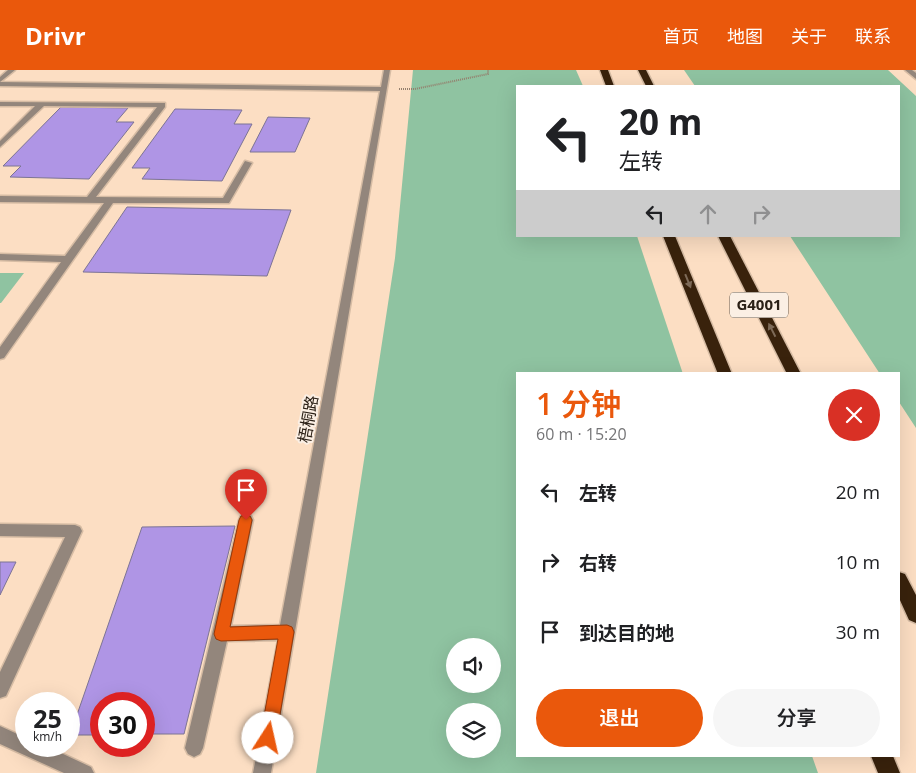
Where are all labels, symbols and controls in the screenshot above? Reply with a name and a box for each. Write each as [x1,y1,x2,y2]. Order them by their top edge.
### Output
text: Drivr [25,19,86,52]
text: 首页 [663,24,699,48]
text: 地图 [727,24,763,48]
text: 关于 [791,24,827,48]
text: 联系 [855,24,891,48]
text: 20 m [619,98,702,145]
icon: left [536,105,601,170]
text: 左转 [619,145,663,175]
icon: left [641,200,669,228]
icon: ahead [694,200,722,228]
icon: right [747,200,775,228]
one-way arrow [684,274,692,288]
road number: G4001 [730,292,788,318]
one-way arrow [768,323,776,337]
text: 1 分钟 [536,383,621,424]
button: close [828,389,880,441]
street label: 梧桐路 [293,393,323,445]
text: 60 m · 15:20 [536,423,627,445]
pin [225,469,267,520]
icon: arrive [232,476,260,504]
icon: left [536,478,564,506]
text: 20 m [836,479,880,505]
text: 左转 [579,480,617,506]
icon: right [536,548,564,576]
text: 10 m [836,549,880,575]
text: 右转 [579,550,617,576]
icon: arrive [536,618,564,646]
text: 30 m [836,619,880,645]
text: 到达目的地 [579,620,674,646]
map controls [446,638,501,758]
button: sound [446,638,501,693]
button: 退出 [536,689,703,747]
button: 分享 [713,689,880,747]
speed limit sign: 30 [90,692,155,757]
text: 25 [33,701,62,735]
button: layers [446,703,501,758]
position arrow [241,711,293,763]
text: km/h [33,728,62,745]

